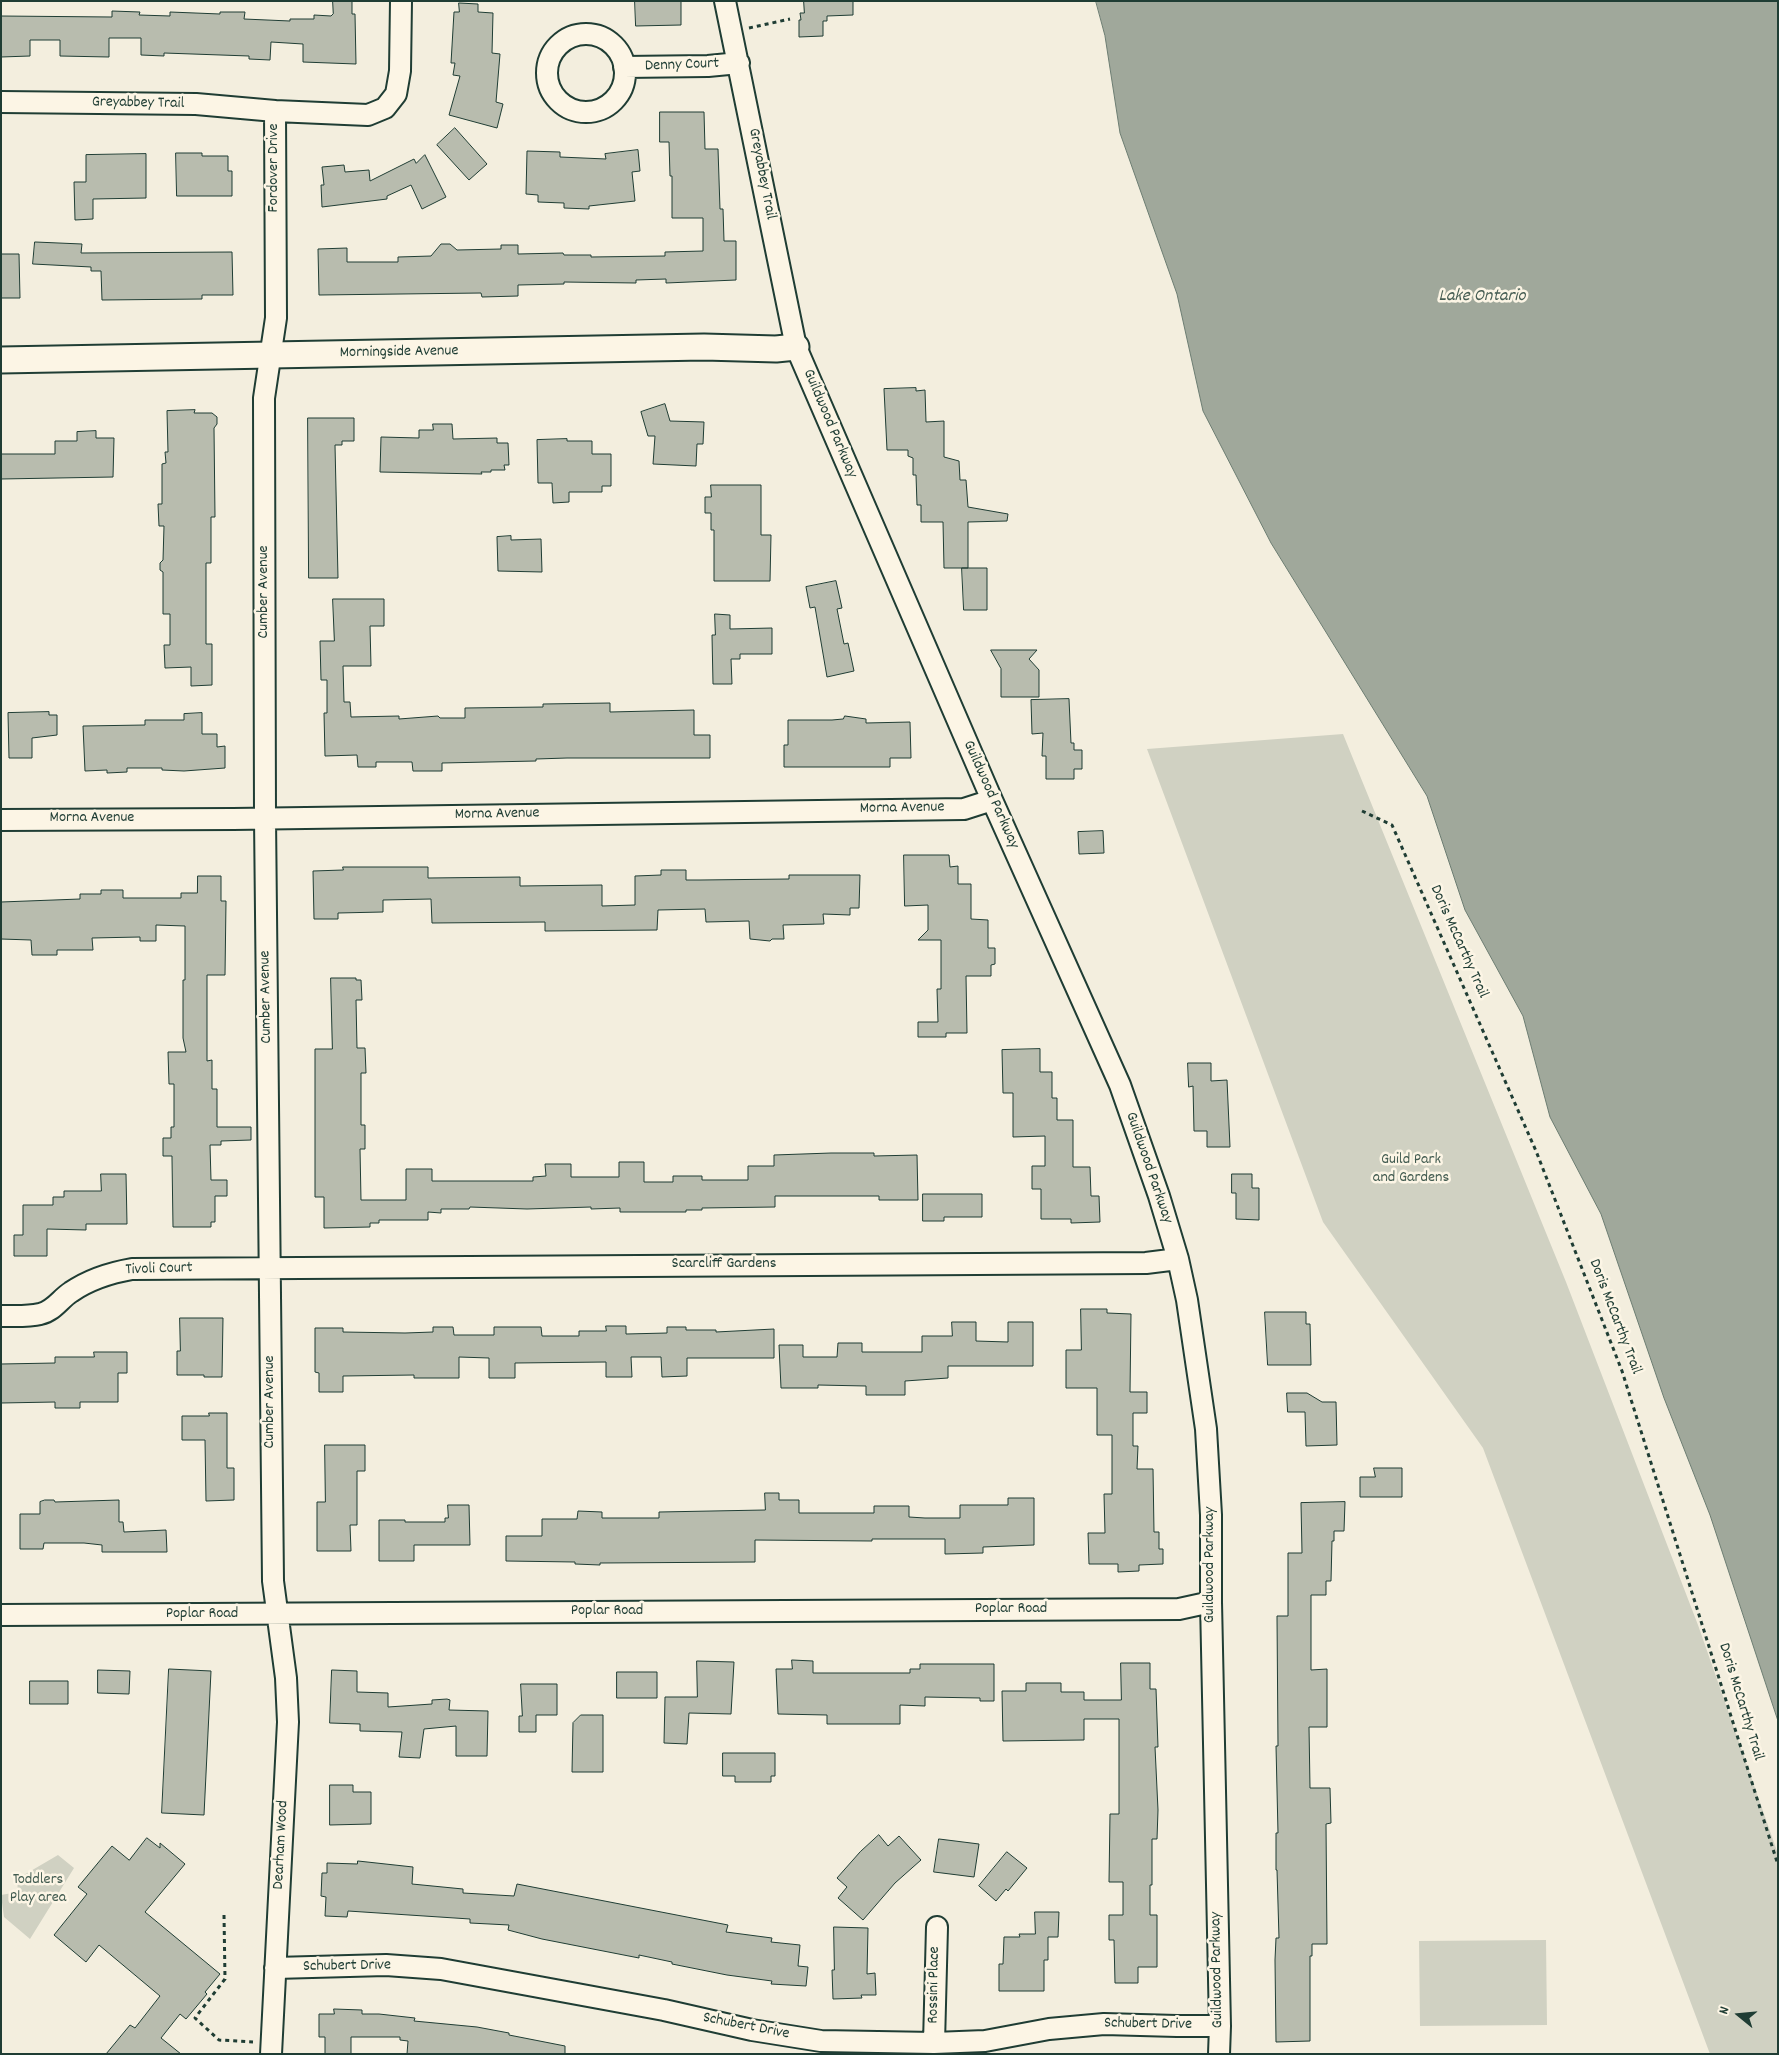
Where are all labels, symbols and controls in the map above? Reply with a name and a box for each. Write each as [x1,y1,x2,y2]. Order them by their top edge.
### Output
street label: Denny Court [645,55,719,77]
street label: Greyabbey Trail [92,94,184,114]
street label: Fordover Drive [265,124,285,212]
street label: Greyabbey Trail [743,127,779,221]
water label: Lake Ontario [1439,287,1525,309]
street label: Morningside Avenue [339,342,459,364]
street label: Guildwood Parkway [797,367,861,481]
street label: Cumber Avenue [255,545,275,639]
street label: Guildwood Parkway [958,738,1022,852]
street label: Morna Avenue [859,799,945,819]
street label: Morna Avenue [454,805,540,825]
street label: Morna Avenue [50,809,134,829]
street label: Doris McCarthy Trail [1424,882,1492,1002]
street label: Cumber Avenue [257,950,277,1044]
street label: Guildwood Parkway [1120,1110,1176,1226]
park label: Guild Park and Gardens [1373,1151,1449,1189]
street label: Scarcliff Gardens [672,1255,776,1275]
street label: Doris McCarthy Trail [1583,1257,1645,1377]
street label: Tivoli Court [125,1259,193,1281]
street label: Cumber Avenue [261,1355,281,1449]
street label: Guildwood Parkway [1201,1507,1221,1623]
street label: Poplar Road [975,1600,1047,1620]
street label: Poplar Road [571,1602,643,1622]
street label: Poplar Road [166,1605,238,1625]
street label: Doris McCarthy Trail [1713,1641,1767,1763]
street label: Dearham Wood [270,1800,294,1890]
park label: Toddlers Play area [10,1871,66,1909]
street label: Guildwood Parkway [1207,1912,1229,2028]
street label: Rossini Place [925,1946,945,2024]
street label: Schubert Drive [303,1957,391,1977]
north arrow [1714,1990,1764,2040]
text: N [1714,2004,1735,2017]
street label: Schubert Drive [701,2009,791,2045]
street label: Schubert Drive [1104,2015,1192,2035]

